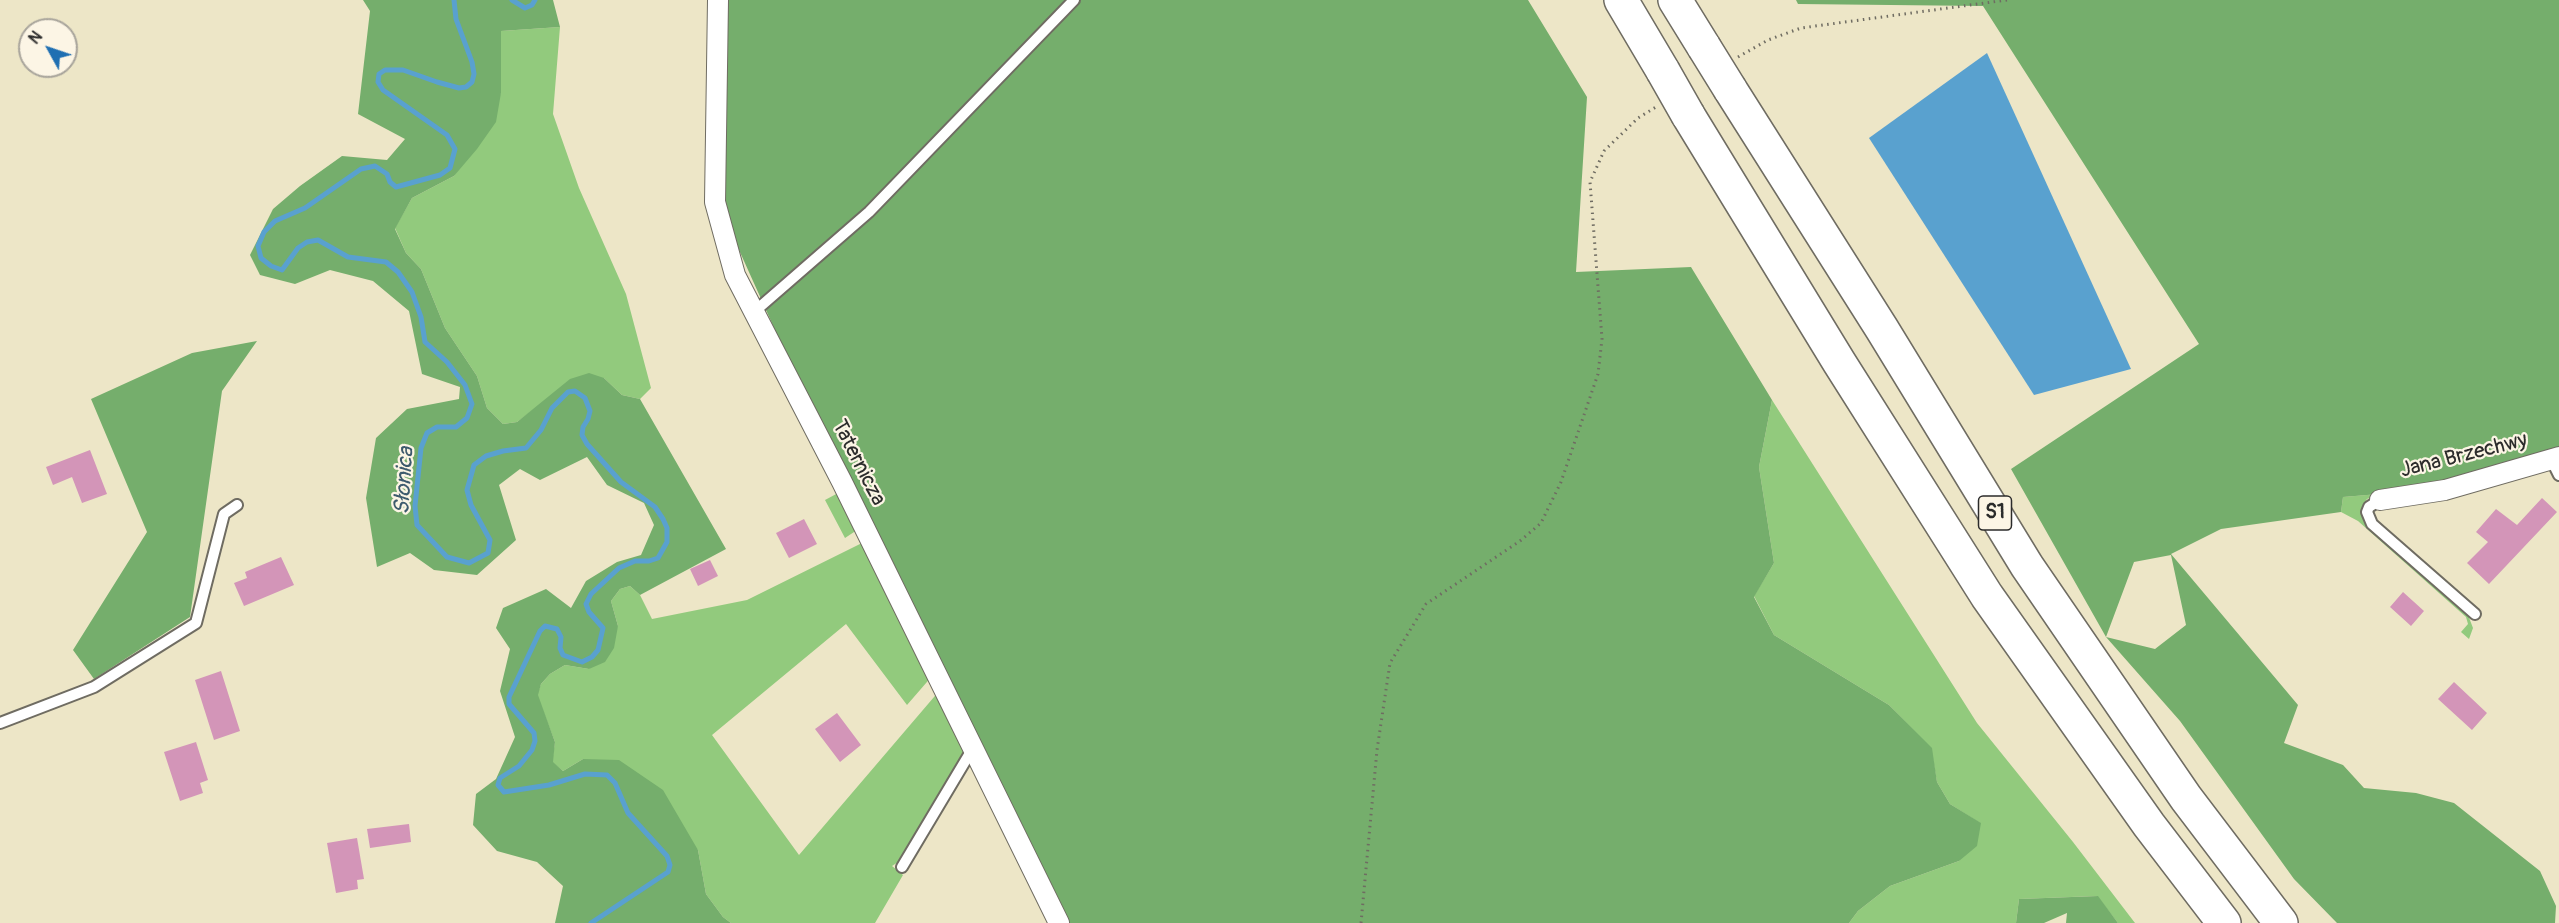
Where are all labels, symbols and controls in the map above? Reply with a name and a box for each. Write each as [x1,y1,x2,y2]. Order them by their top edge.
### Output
north arrow [18,18,78,78]
text: N [25,27,47,48]
street label: Taternicza [826,416,890,510]
street label: Jana Brzechwy [2398,428,2530,484]
water label: Słonica [389,446,421,516]
road number: S1 [1978,496,2012,530]

